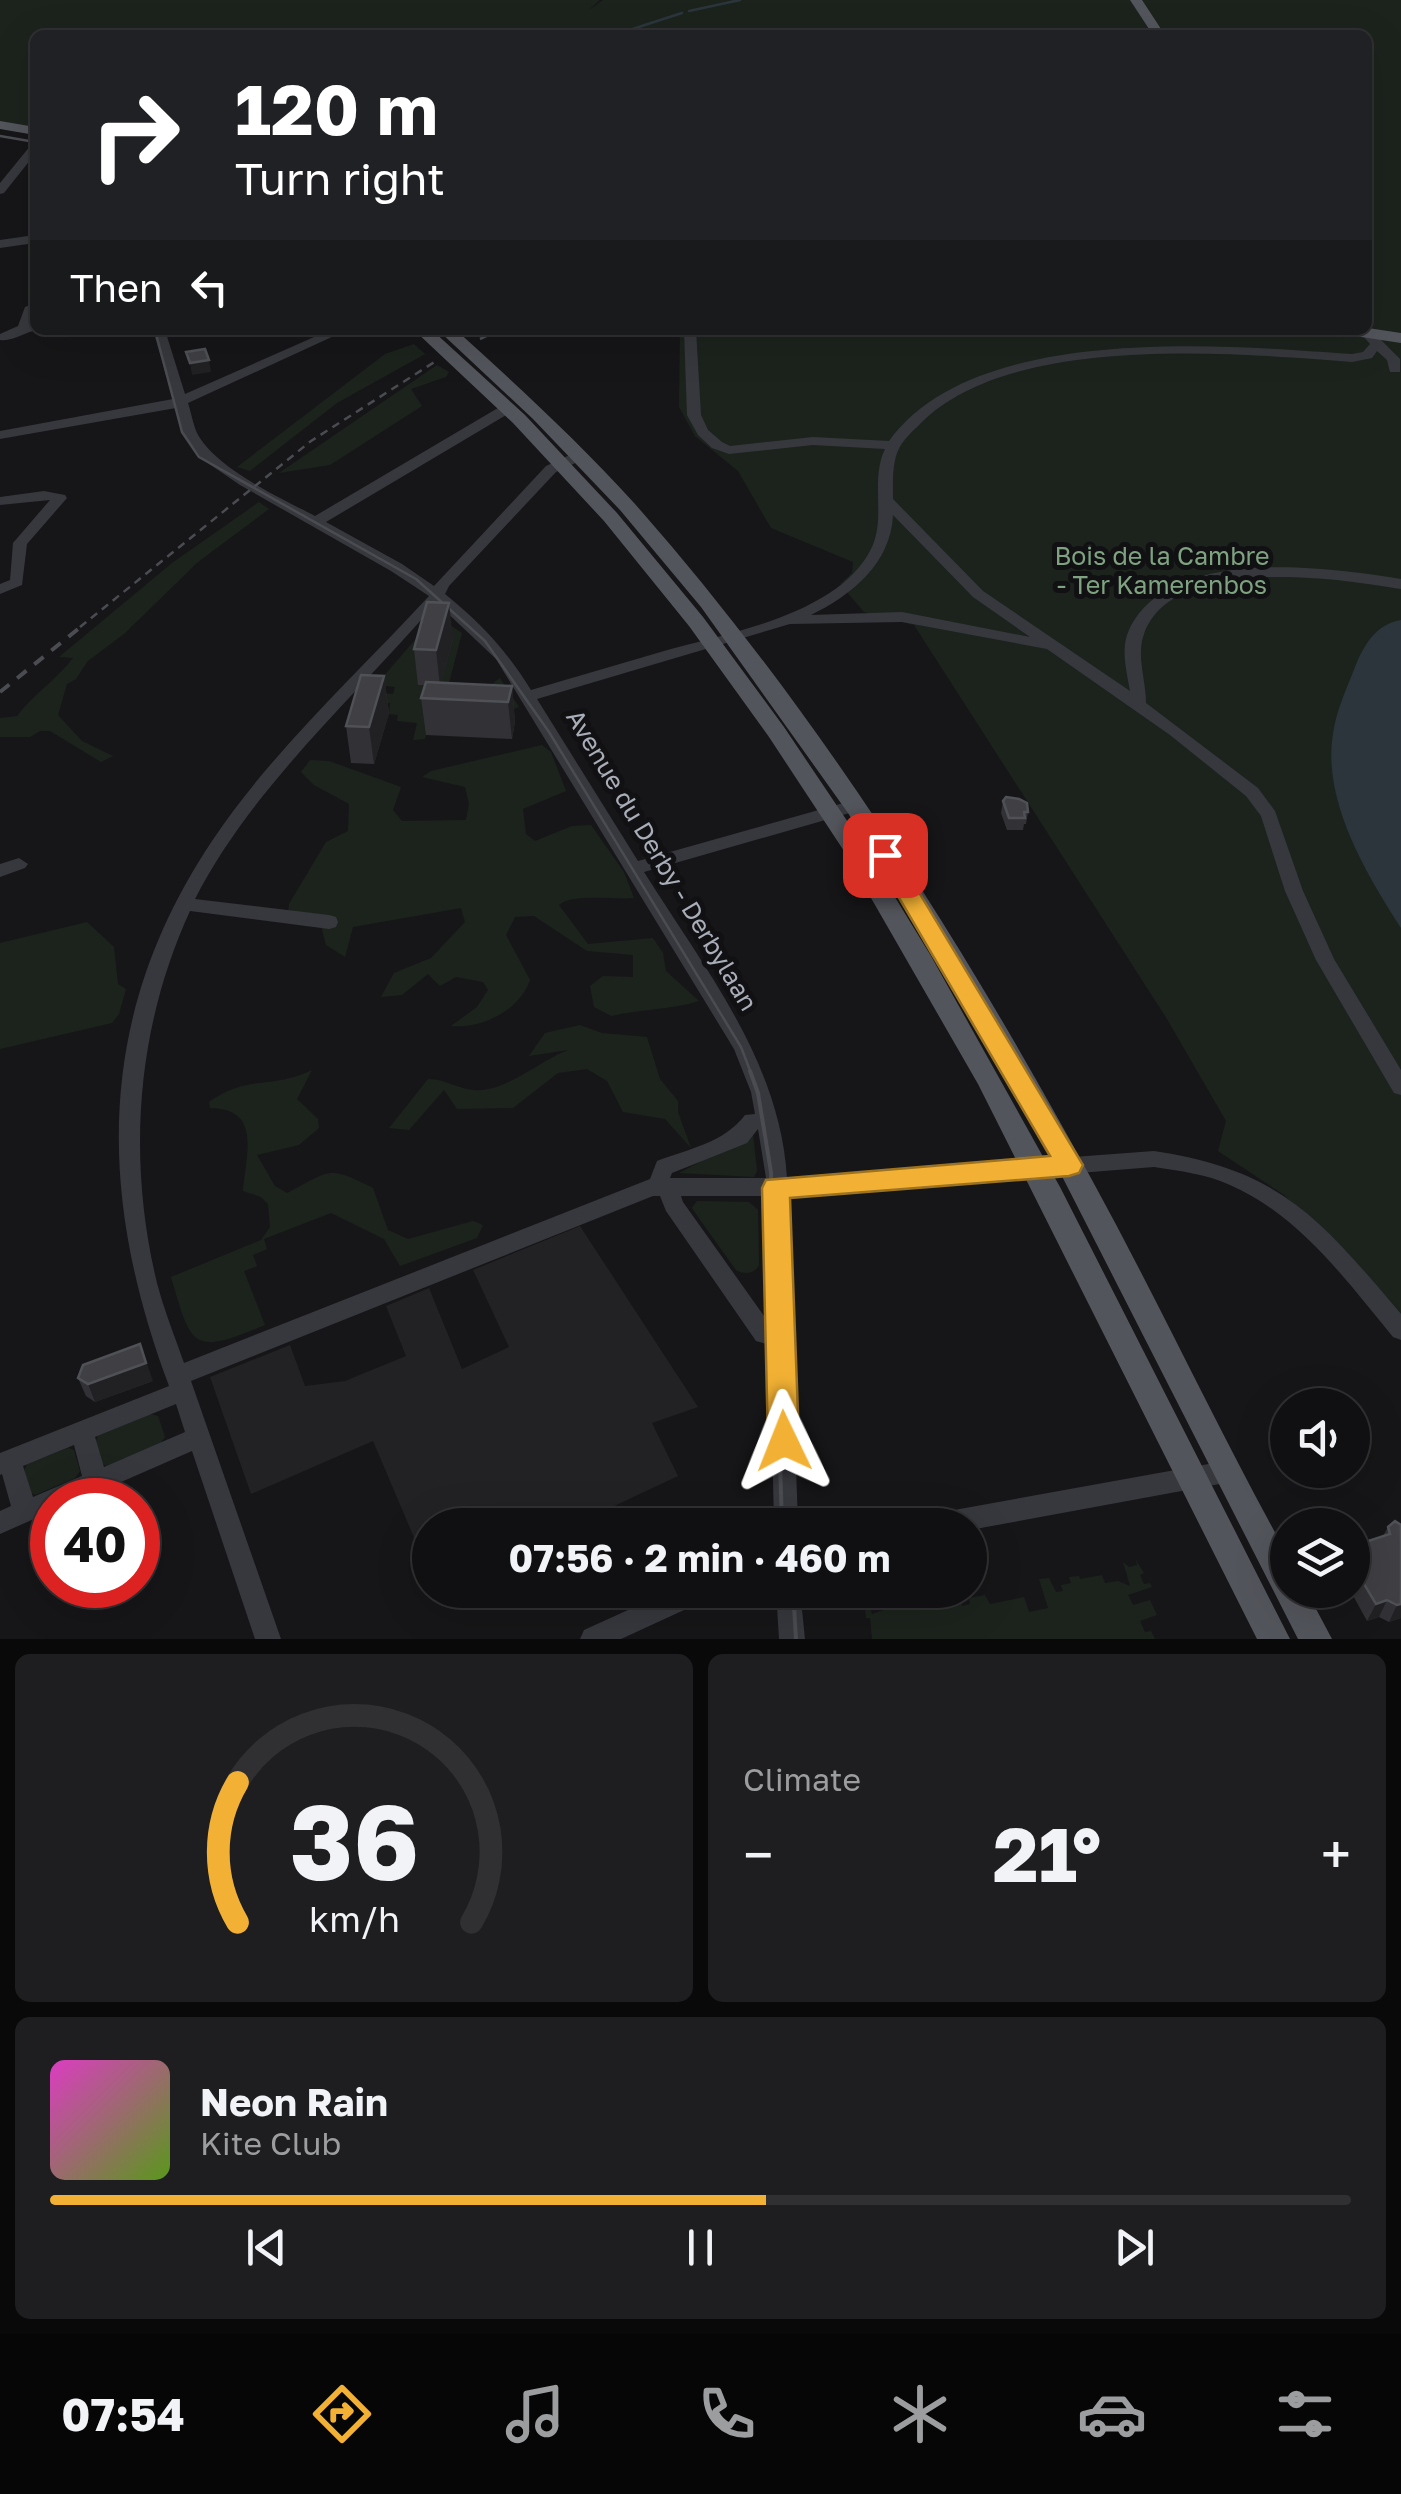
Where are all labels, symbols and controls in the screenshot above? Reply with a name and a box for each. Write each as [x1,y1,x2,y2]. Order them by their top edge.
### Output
text: 120 m [235,66,438,150]
icon: right [70,70,200,200]
text: Turn right [235,151,445,205]
icon: left [182,260,237,315]
text: Then [70,265,162,310]
park label: Bois de la Cambre - Ter Kamerenbos [1054,540,1270,600]
street label: Avenue du Derby - Derbylaan [560,703,765,1016]
pin [843,813,928,898]
icon: arrive [858,828,913,883]
map controls [1270,1388,1370,1608]
button: sound [1270,1388,1370,1488]
position arrow [732,1389,836,1493]
speed limit sign: 40 [30,1478,160,1608]
button: layers [1270,1508,1370,1608]
text: 07:56 · 2 min · 460 m [509,1535,890,1580]
text: Climate [743,1760,861,1798]
text: 36 [289,1778,419,1903]
text: 21° [993,1808,1101,1899]
text: − [743,1821,773,1887]
text: + [1321,1821,1351,1887]
text: km/h [309,1897,399,1940]
text: Neon Rain [200,2079,388,2124]
text: Kite Club [200,2124,341,2162]
icon: previous [239,2220,294,2275]
icon: pause [673,2220,728,2275]
icon: next [1107,2220,1162,2275]
icon: directions [307,2379,377,2449]
icon: music [500,2379,570,2449]
icon: phone [692,2379,762,2449]
icon: climate [885,2379,955,2449]
icon: car [1077,2379,1147,2449]
icon: filters [1270,2379,1340,2449]
text: 07:54 [61,2387,185,2441]

